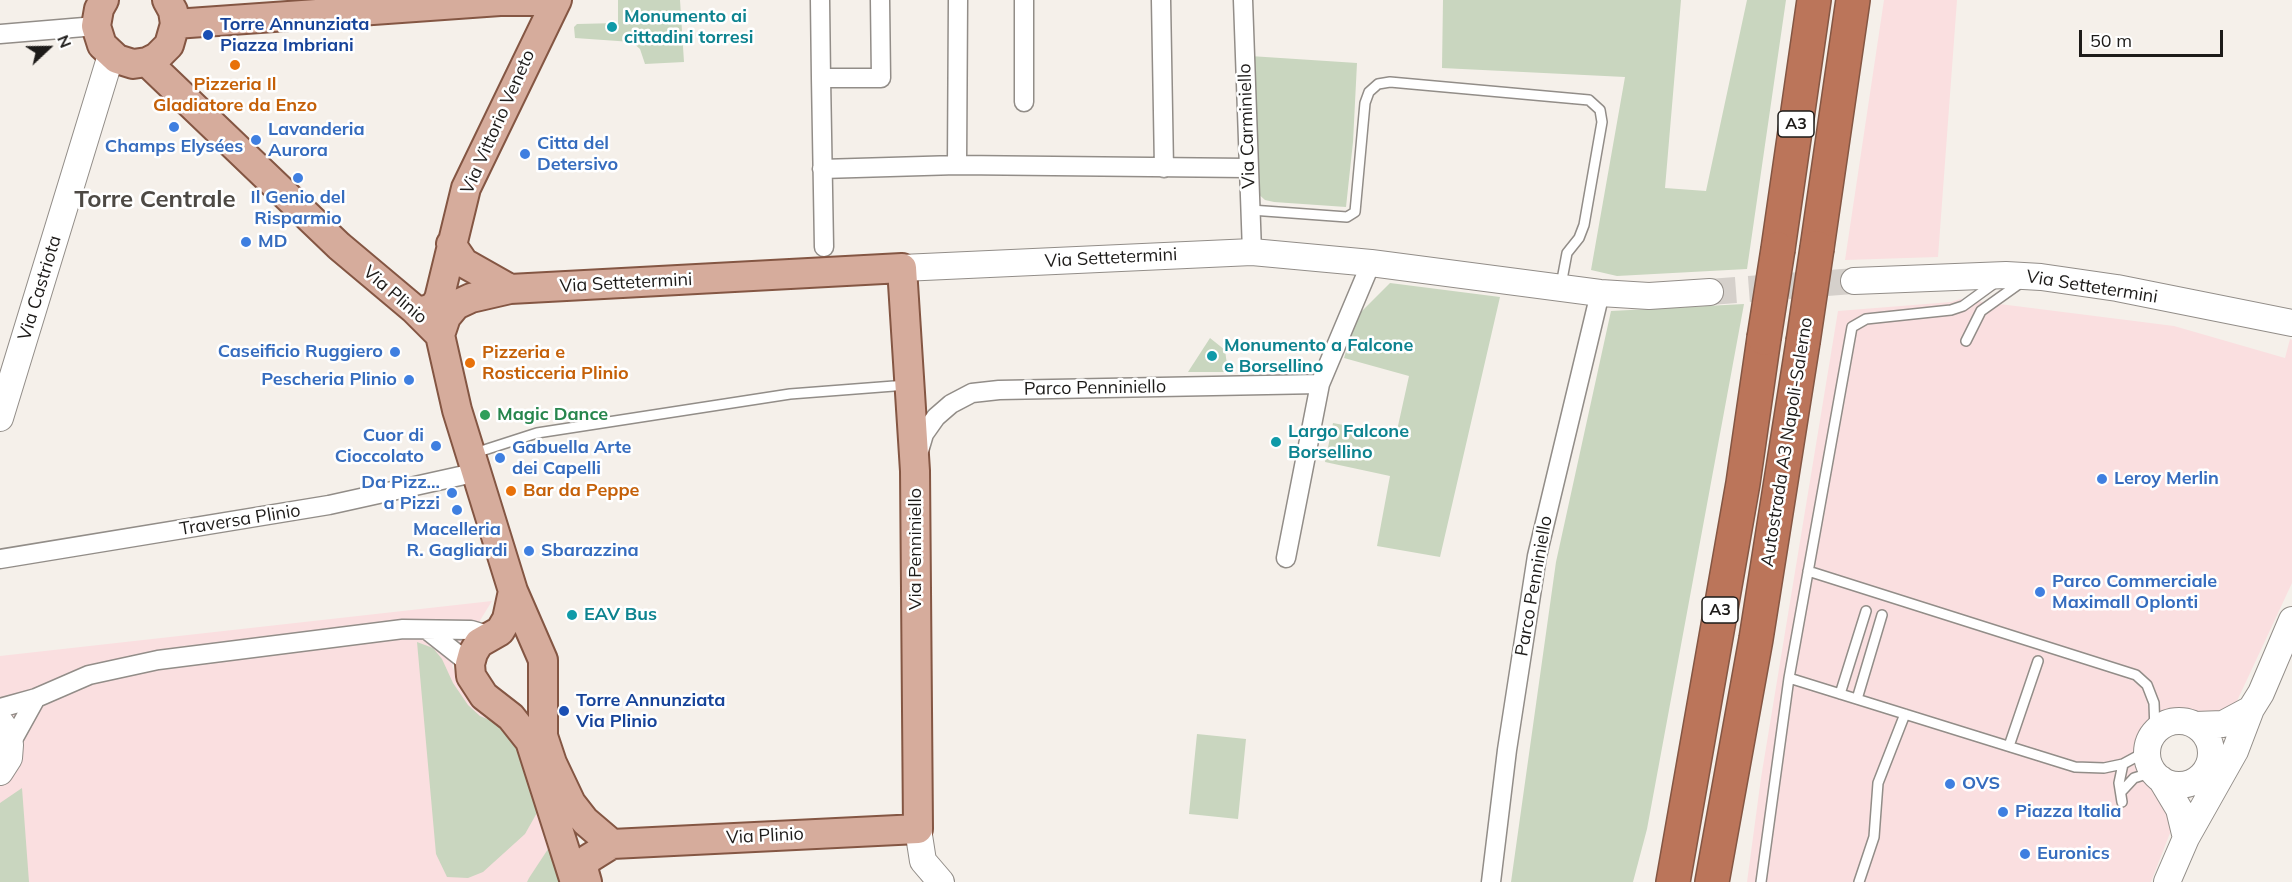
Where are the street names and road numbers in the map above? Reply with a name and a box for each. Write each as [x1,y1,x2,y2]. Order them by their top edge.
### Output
street label: Via Vittorio Veneto [456,47,540,197]
street label: Via Carminiello [1234,63,1260,189]
road number: A3 [1778,111,1814,137]
street label: Via Castriota [14,233,66,343]
street label: Via Settetermini [1044,244,1178,272]
street label: Via Plinio [359,261,431,329]
street label: Via Settetermini [2025,266,2159,308]
street label: Via Settetermini [559,269,693,297]
street label: Autostrada A3 Napoli-Salerno [1757,316,1817,568]
street label: Parco Penniniello [1024,376,1166,400]
street label: Via Penniniello [905,488,927,610]
street label: Traversa Plinio [178,500,302,540]
street label: Parco Penniniello [1511,514,1557,658]
road number: A3 [1702,597,1738,623]
street label: Via Plinio [726,823,804,849]

